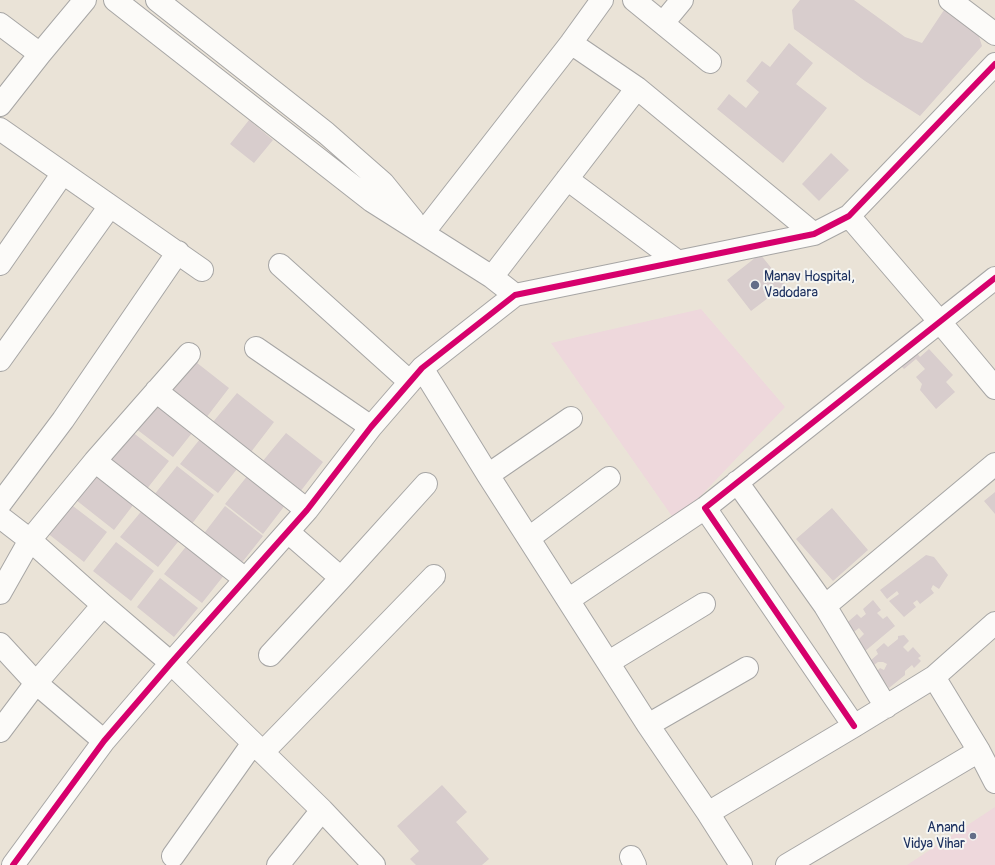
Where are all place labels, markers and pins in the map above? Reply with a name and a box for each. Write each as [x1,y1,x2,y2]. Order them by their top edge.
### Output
place label: Manav Hospital, Vadodara [764,269,855,302]
marker: Manav Hospital, Vadodara [749,279,761,291]
place label: Anand Vidya Vihar [903,820,965,852]
marker: Anand Vidya Vihar [968,831,978,841]

